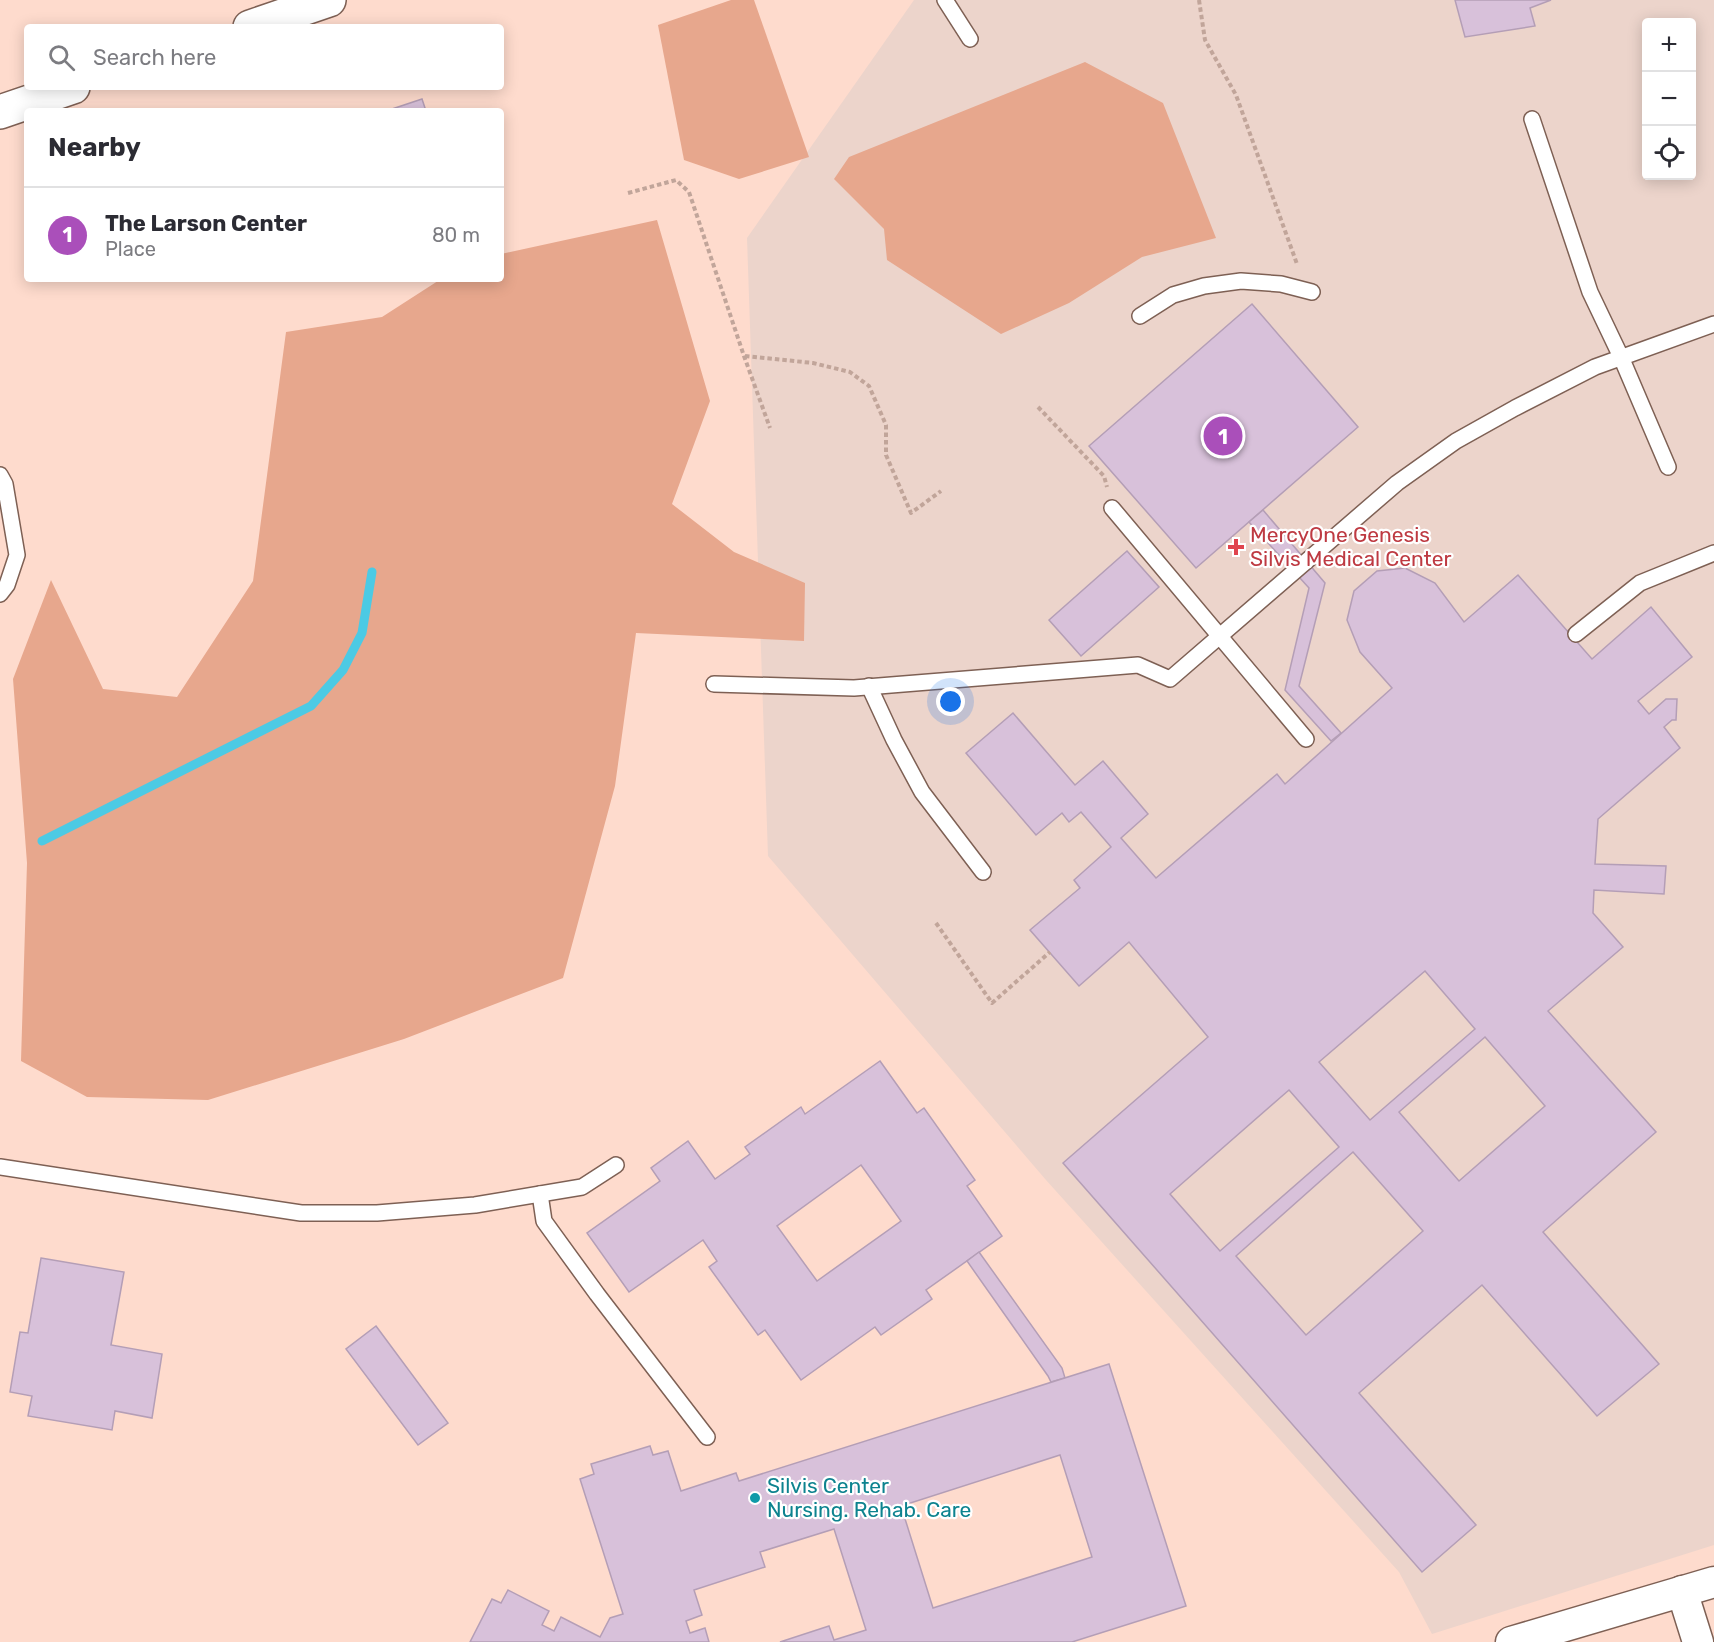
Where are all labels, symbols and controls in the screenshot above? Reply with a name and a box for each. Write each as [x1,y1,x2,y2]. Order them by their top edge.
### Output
map controls [1642,18,1696,180]
button: + [1642,18,1696,72]
search box [24,24,504,90]
icon: search [45,41,78,74]
text: Search here [93,44,216,71]
button: − [1642,72,1696,126]
button: locate [1642,126,1696,180]
text: Nearby [48,132,141,163]
text: The Larson Center [105,210,307,237]
text: 1 [63,223,72,247]
text: 80 m [432,223,480,247]
text: Place [105,237,156,261]
pin: 1 [1204,414,1242,458]
place label: MercyOne Genesis Silvis Medical Center [1250,522,1452,571]
marker: MercyOne Genesis Silvis Medical Center [1227,538,1245,556]
your location [936,687,965,716]
place label: Silvis Center Nursing. Rehab. Care [767,1473,971,1522]
marker: Silvis Center Nursing. Rehab. Care [748,1491,762,1505]

